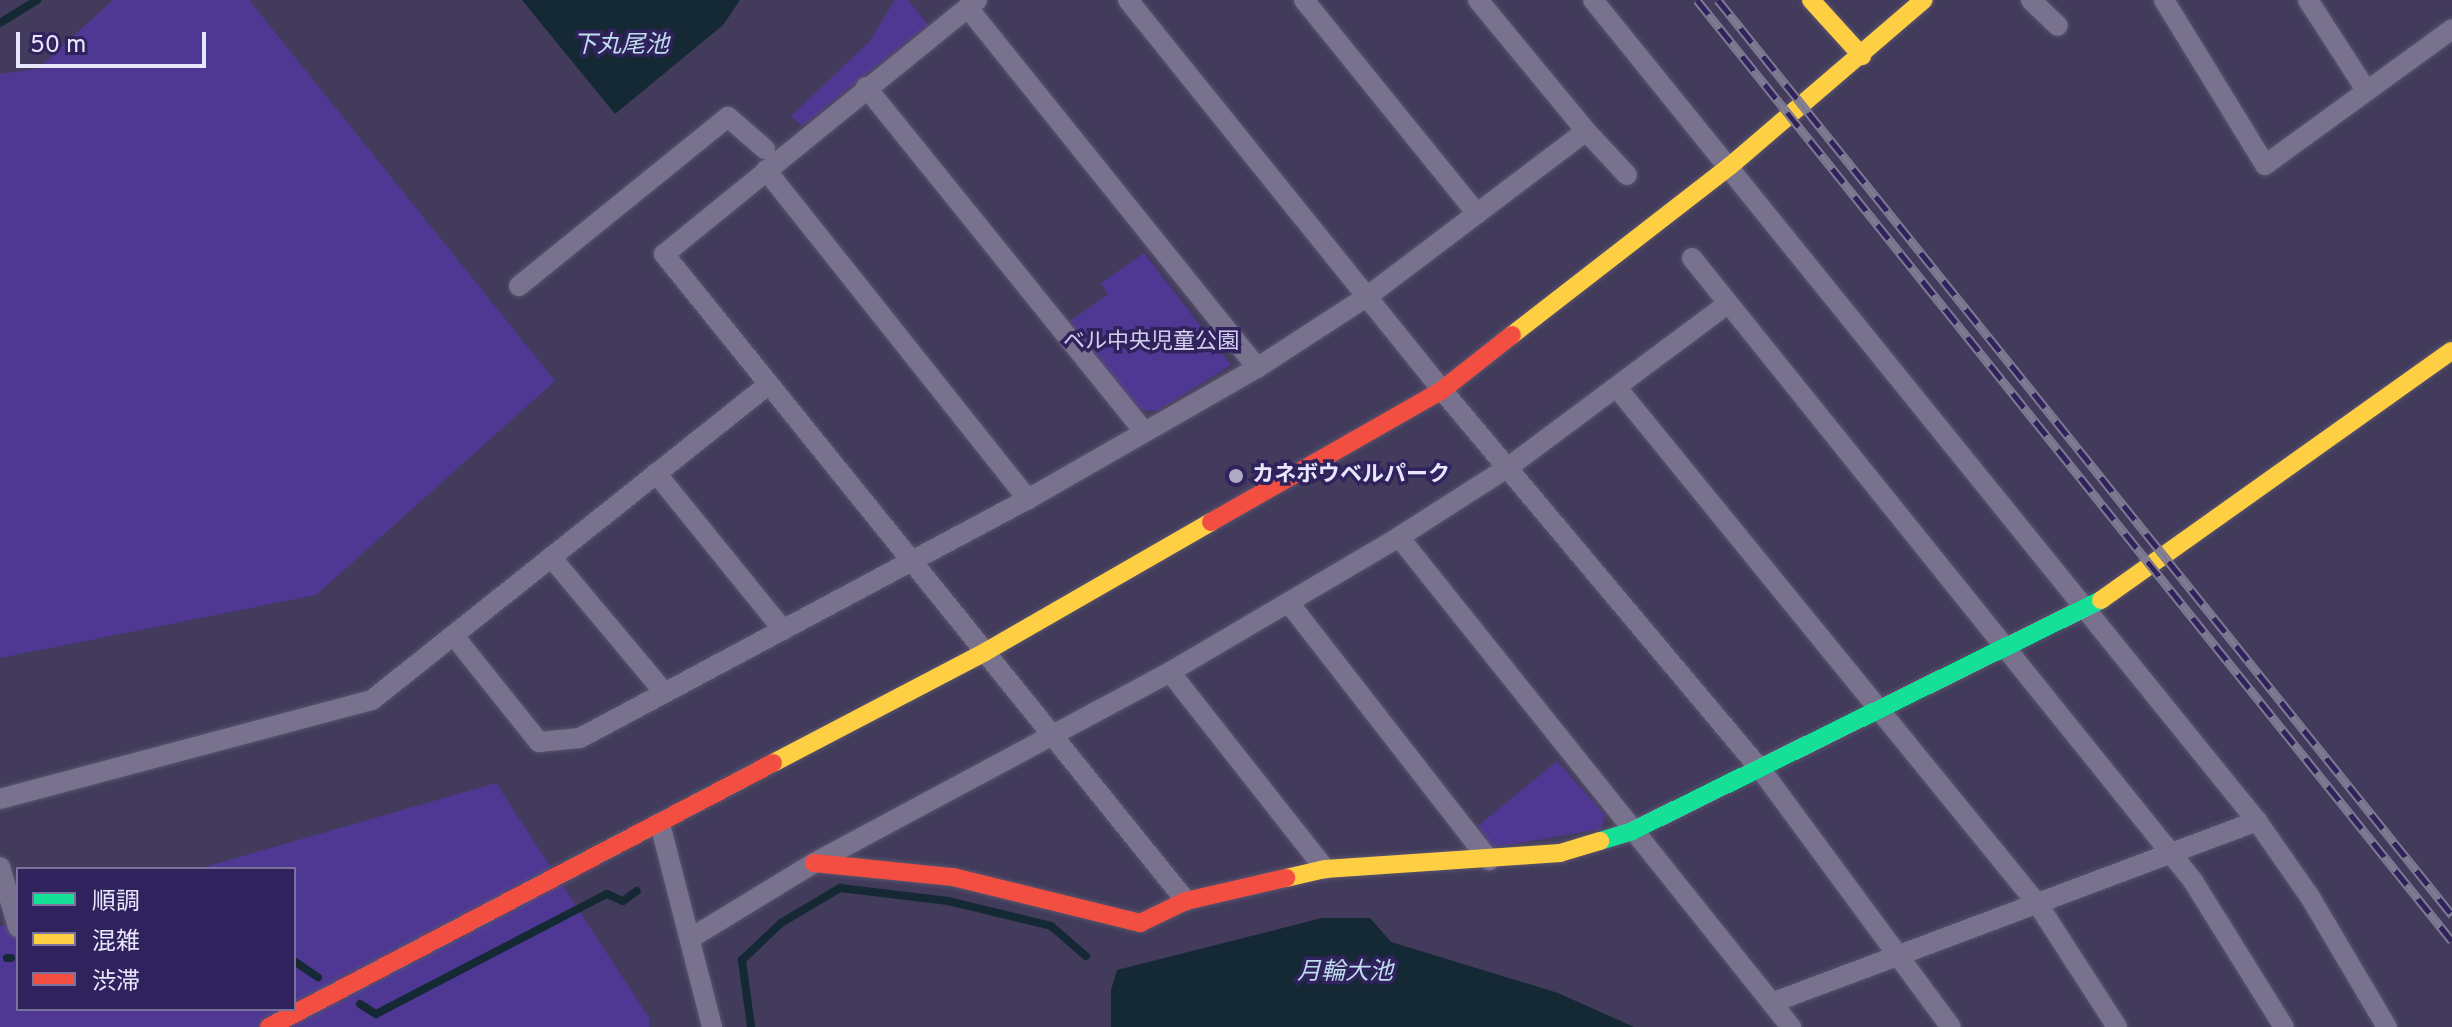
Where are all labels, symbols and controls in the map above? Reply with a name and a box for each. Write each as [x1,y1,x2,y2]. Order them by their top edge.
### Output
scale bar [20,16,210,66]
text: 50 m [30,31,86,61]
water label: 下丸尾池 [573,33,669,61]
park label: ベル中央児童公園 [1063,330,1239,356]
place label: カネボウベルパーク [1252,463,1450,489]
marker: カネボウベルパーク [1227,467,1245,485]
legend [16,867,296,1011]
text: 順調 [92,888,140,918]
text: 混雑 [92,928,140,958]
water label: 月輪大池 [1297,960,1393,988]
text: 渋滞 [92,968,140,998]

